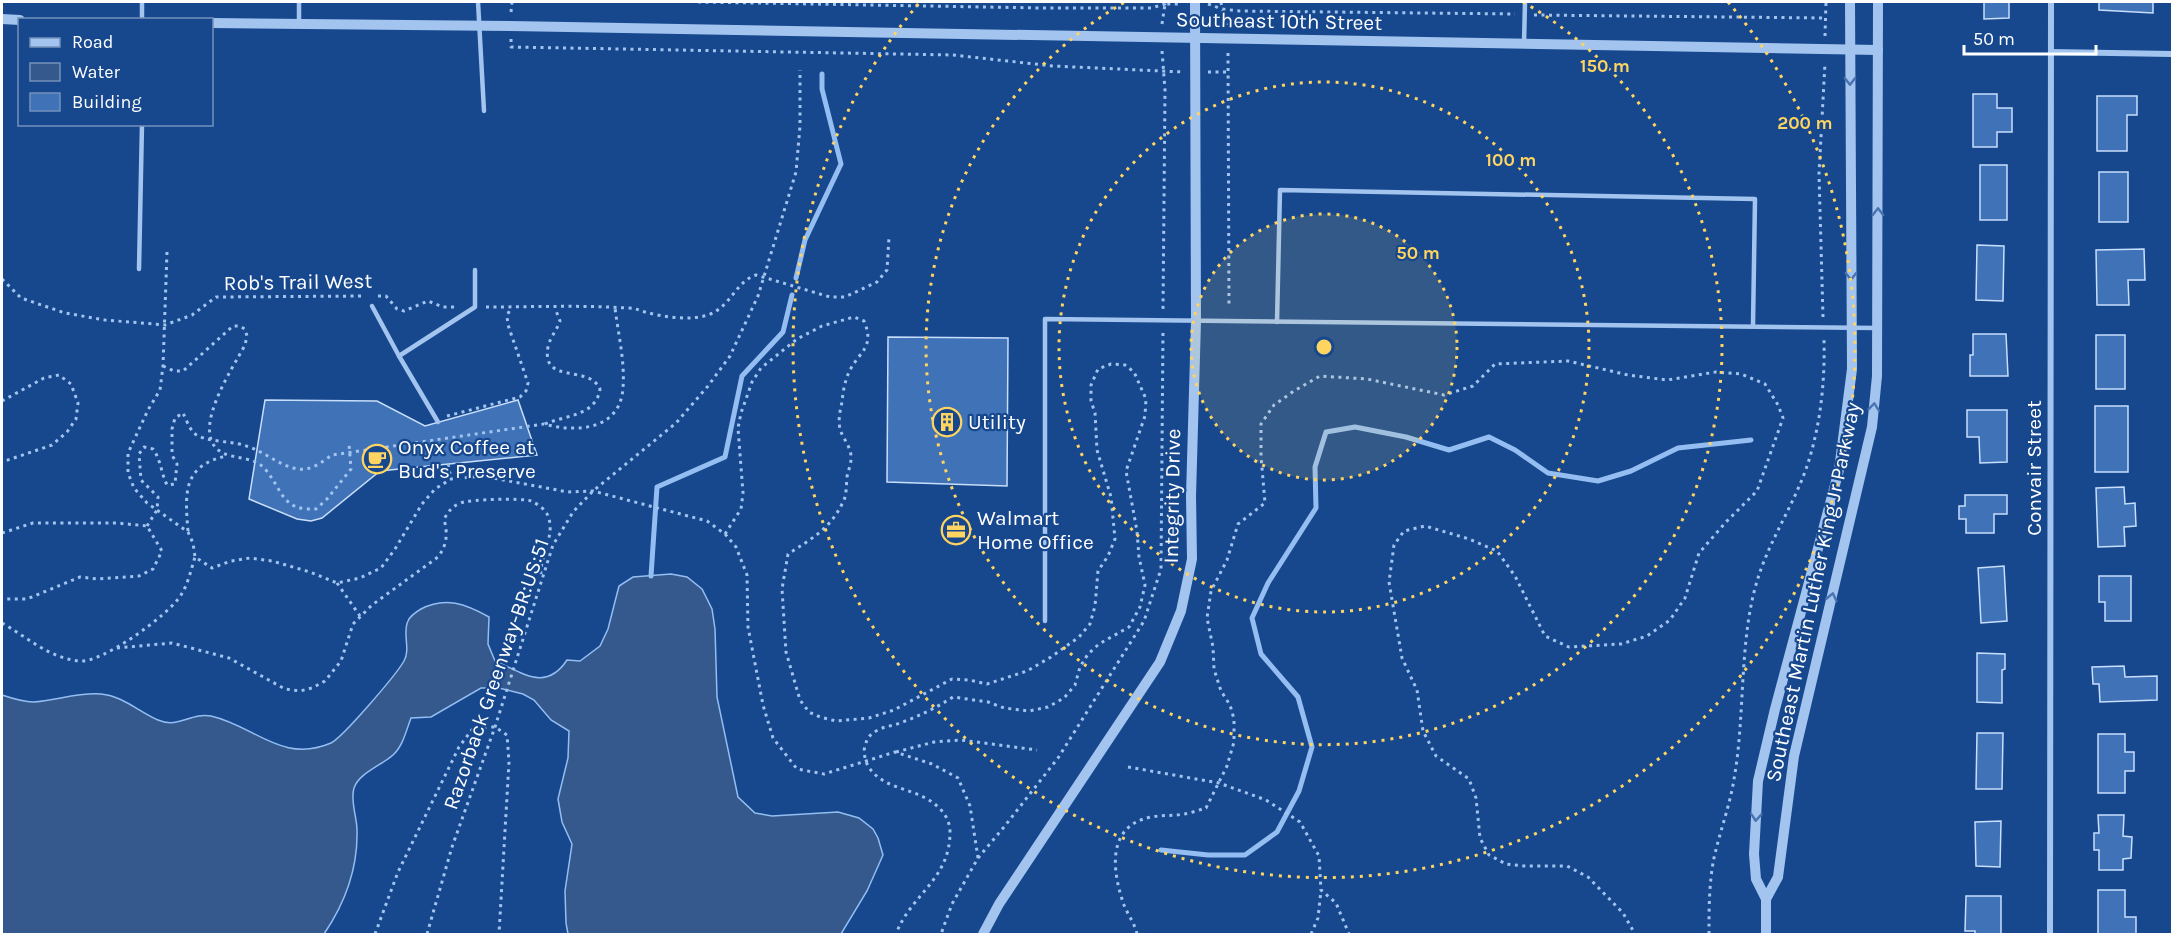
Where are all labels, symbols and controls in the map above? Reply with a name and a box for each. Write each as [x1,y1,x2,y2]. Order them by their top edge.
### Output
street label: Southeast 10th Street [1176,7,1382,35]
legend [18,18,213,126]
scale bar [1964,18,2096,56]
text: 50 m [1973,28,2015,50]
text: Road [72,31,113,53]
text: 150 m [1580,55,1630,77]
text: Water [72,61,120,83]
one-way arrow [1844,76,1856,85]
text: Building [72,91,142,113]
text: 200 m [1777,112,1833,134]
text: 100 m [1486,149,1536,171]
one-way arrow [1872,208,1884,217]
text: 50 m [1396,242,1440,264]
street label: Rob's Trail West [223,269,373,295]
one-way arrow [1845,271,1857,280]
centre of rings [1314,337,1334,357]
street label: Southeast Martin Luther King Jr Parkway [1761,400,1865,784]
street label: Convair Street [2022,400,2046,536]
one-way arrow [1867,402,1880,411]
building icon: Utility [931,406,963,438]
place label: Utility [968,410,1026,434]
street label: Integrity Drive [1159,428,1185,564]
place label: Onyx Coffee at Bud's Preserve [398,435,536,483]
cafe icon: Onyx Coffee at Bud's Preserve [361,443,393,475]
place label: Walmart Home Office [977,506,1094,554]
office icon: Walmart Home Office [940,514,972,546]
street label: Razorback Greenway-BR:US:51 [438,535,554,813]
one-way arrow [1825,592,1838,602]
one-way arrow [1750,812,1763,821]

